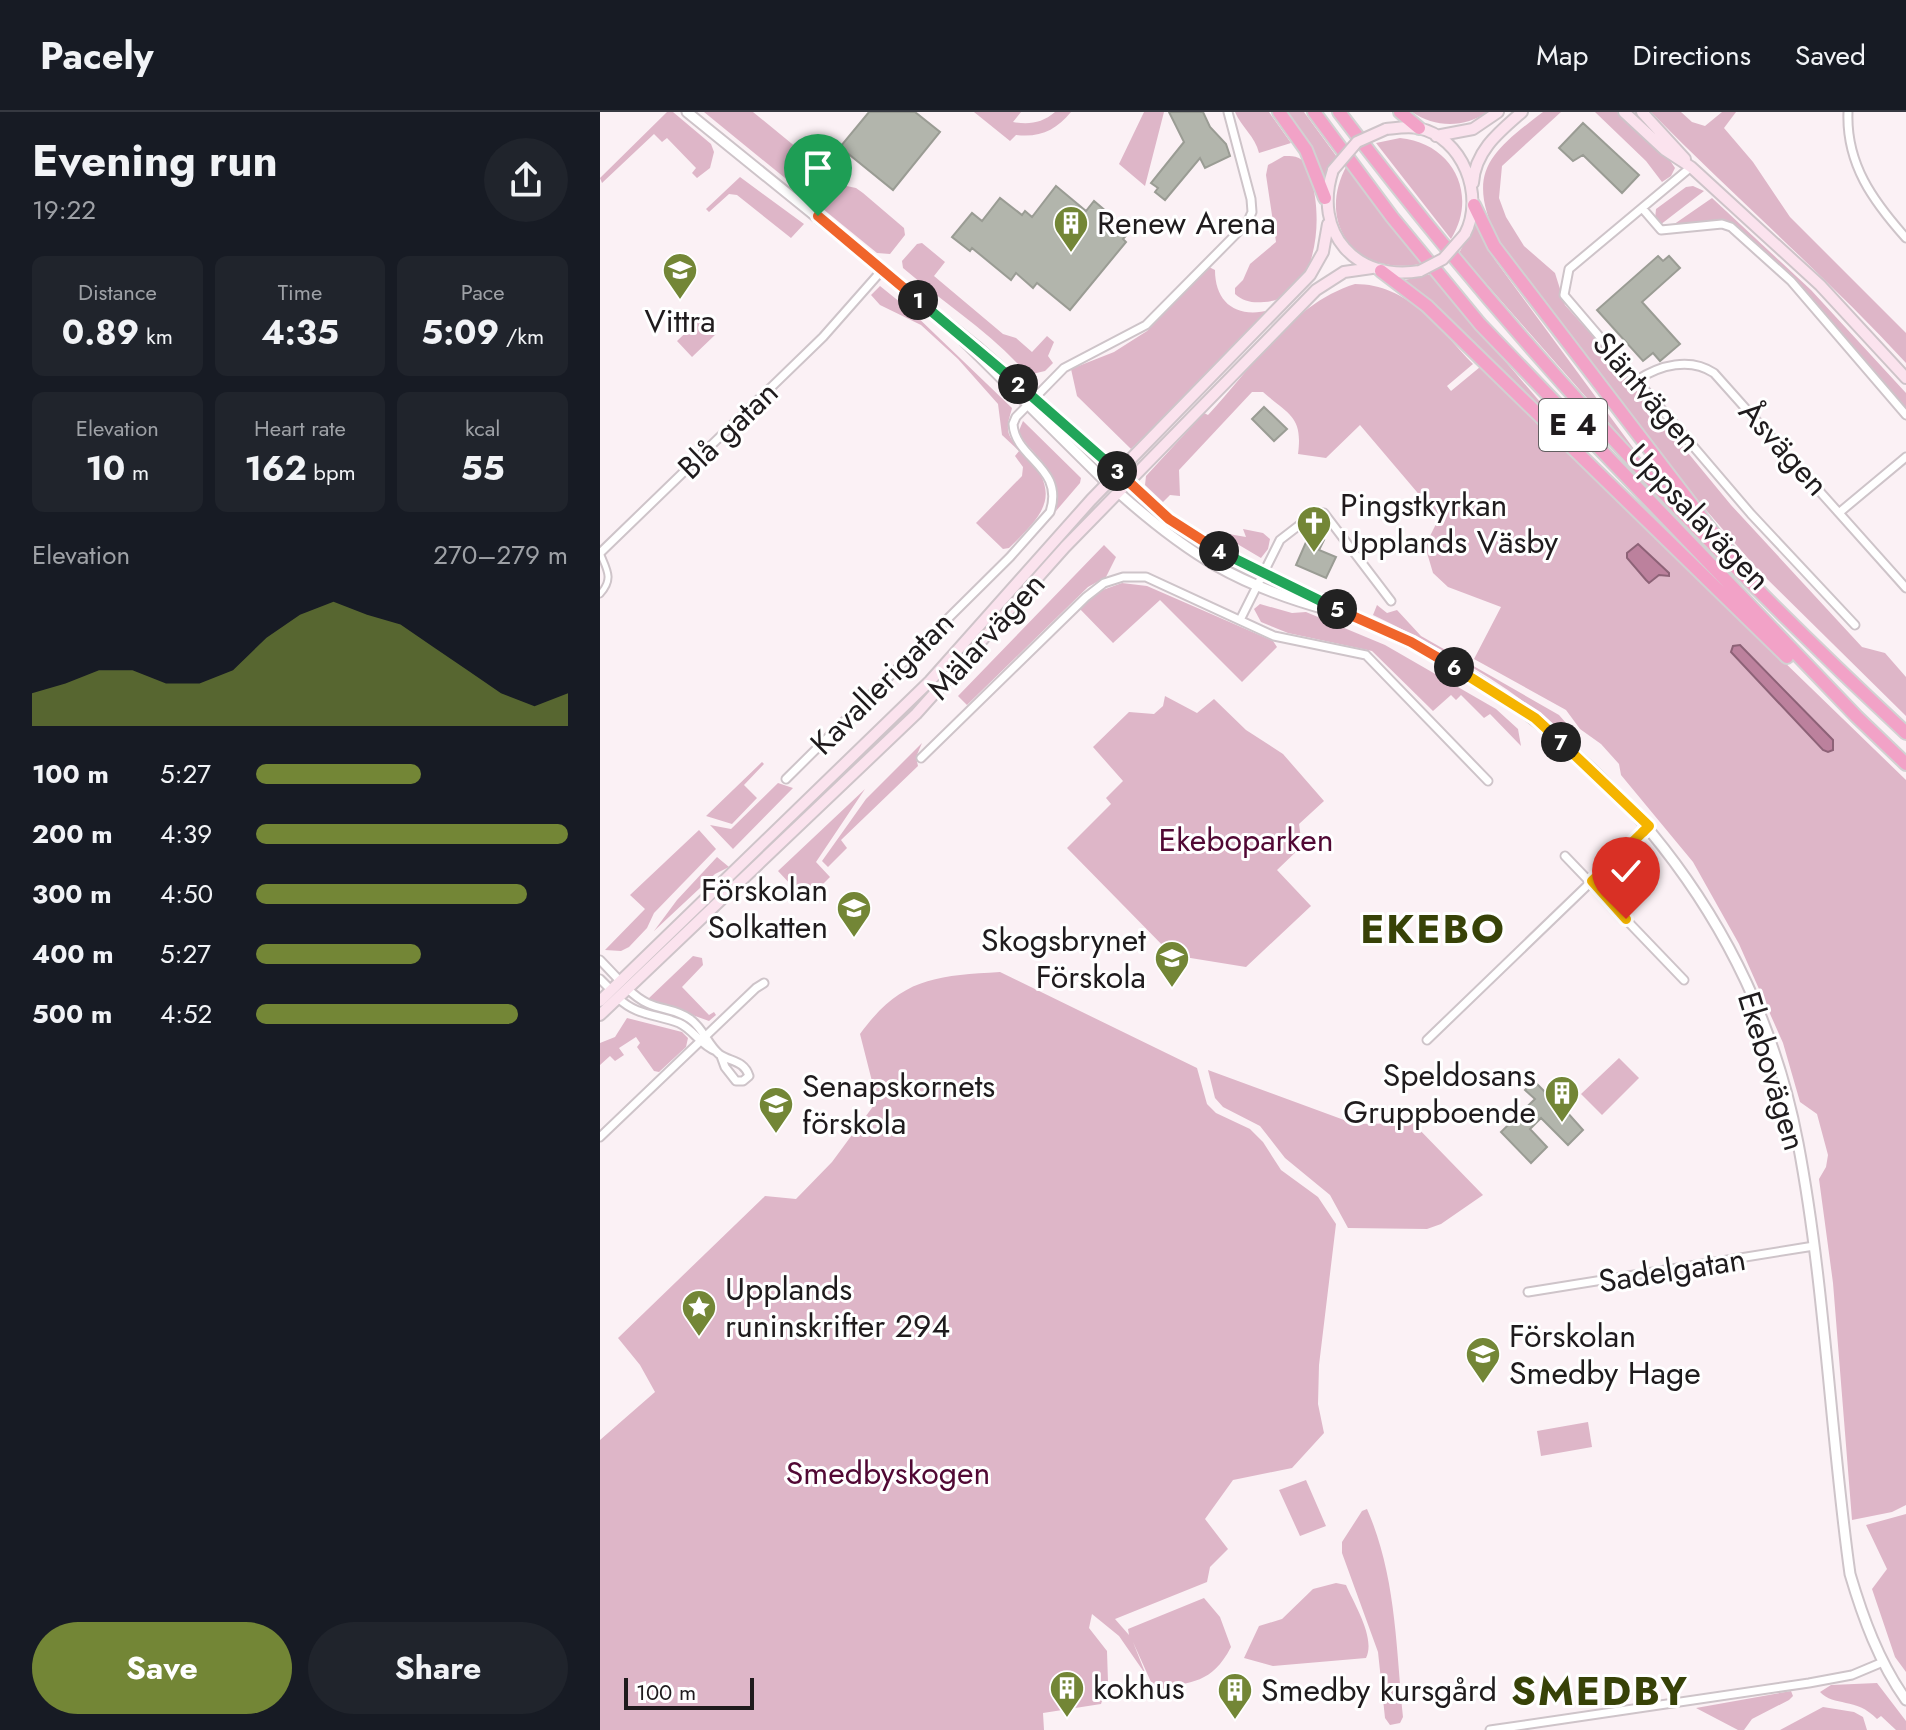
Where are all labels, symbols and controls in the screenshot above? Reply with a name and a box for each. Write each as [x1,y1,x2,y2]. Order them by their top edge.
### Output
text: Pacely [40,28,154,83]
text: Map [1536,35,1588,76]
text: Directions [1632,35,1751,76]
text: Saved [1795,35,1866,76]
text: Evening run [32,129,278,193]
pin [784,134,852,216]
button: share [484,138,568,222]
icon: arrive [796,146,840,190]
text: 19:22 [32,191,96,229]
place label: Renew Arena [1097,200,1276,246]
building icon: Renew Arena [1052,204,1090,254]
school or university icon: Vittra [661,251,699,301]
text: Distance [78,276,157,308]
text: Time [278,276,322,308]
text: Pace [461,276,505,308]
pin: 1 [898,280,938,320]
text: 1 [912,284,924,316]
place label: Vittra [644,298,716,344]
text: 0.89 [62,308,139,357]
text: 4:35 [261,308,339,357]
text: 5:09 [421,308,499,357]
text: km [139,320,173,352]
text: /km [499,320,544,352]
street label: Släntvägen [1582,322,1712,462]
pin: 2 [998,364,1038,404]
text: 2 [1011,368,1025,400]
street label: Blå gatan [667,370,789,490]
street label: Åsvägen [1728,390,1840,506]
road number: E 4 [1539,399,1607,451]
text: Elevation [76,412,159,444]
text: Heart rate [254,412,346,444]
text: kcal [465,412,500,444]
street label: Uppsalavägen [1617,433,1781,601]
text: 10 [86,444,125,493]
text: 162 [244,444,307,493]
text: 55 [461,444,505,493]
pin: 3 [1097,451,1137,491]
text: 3 [1110,455,1124,487]
text: m [125,456,149,488]
text: bpm [307,456,356,488]
place label: Pingstkyrkan Upplands Väsby [1340,482,1559,565]
church icon: Pingstkyrkan Upplands Väsby [1295,504,1333,554]
pin: 4 [1199,531,1239,571]
text: 4 [1211,535,1227,567]
text: Elevation [32,536,130,574]
text: 270–279 m [433,536,568,574]
street label: Mälarvägen [916,562,1056,710]
pin: 5 [1317,589,1357,629]
text: 5 [1330,593,1344,625]
street label: Kavallerigatan [800,601,964,765]
pin: 6 [1434,647,1474,687]
text: 6 [1447,651,1461,683]
pin: 7 [1541,722,1581,762]
text: 7 [1554,726,1568,758]
text: 100 m [32,755,109,793]
text: 5:27 [160,755,211,793]
text: 200 m [32,815,113,853]
text: 4:39 [160,815,212,853]
park label: Ekeboparken [1159,817,1333,863]
pin [1592,837,1660,919]
icon: check [1604,849,1648,893]
place label: Förskolan Solkatten [701,867,828,950]
text: 300 m [32,875,112,913]
text: 4:50 [160,875,213,913]
school or university icon: Förskolan Solkatten [835,889,873,939]
district label: EKEBO [1360,900,1506,958]
place label: Skogsbrynet Förskola [981,917,1146,1000]
text: 400 m [32,935,114,973]
text: 5:27 [160,935,211,973]
school or university icon: Skogsbrynet Förskola [1153,939,1191,989]
street label: Ekebovägen [1726,986,1818,1156]
text: 500 m [32,995,112,1033]
text: 4:52 [160,995,212,1033]
place label: Speldosans Gruppboende [1343,1052,1536,1135]
place label: Senapskornets förskola [802,1063,995,1146]
building icon: Speldosans Gruppboende [1543,1074,1581,1124]
school or university icon: Senapskornets förskola [757,1085,795,1135]
street label: Sadelgatan [1595,1236,1749,1304]
place label: Upplands runinskrifter 294 [725,1266,950,1349]
place icon: Upplands runinskrifter 294 [680,1288,718,1338]
place label: Förskolan Smedby Hage [1509,1313,1701,1396]
school or university icon: Förskolan Smedby Hage [1464,1335,1502,1385]
park label: Smedbyskogen [786,1450,990,1496]
button: Save [32,1622,292,1714]
button: Share [308,1622,568,1714]
district label: SMEDBY [1511,1662,1689,1720]
place label: kokhus [1093,1665,1185,1711]
place label: Smedby kursgård [1261,1667,1497,1713]
building icon: kokhus [1048,1669,1086,1719]
building icon: Smedby kursgård [1216,1671,1254,1721]
scale bar [624,1674,754,1710]
text: 100 m [636,1676,696,1708]

